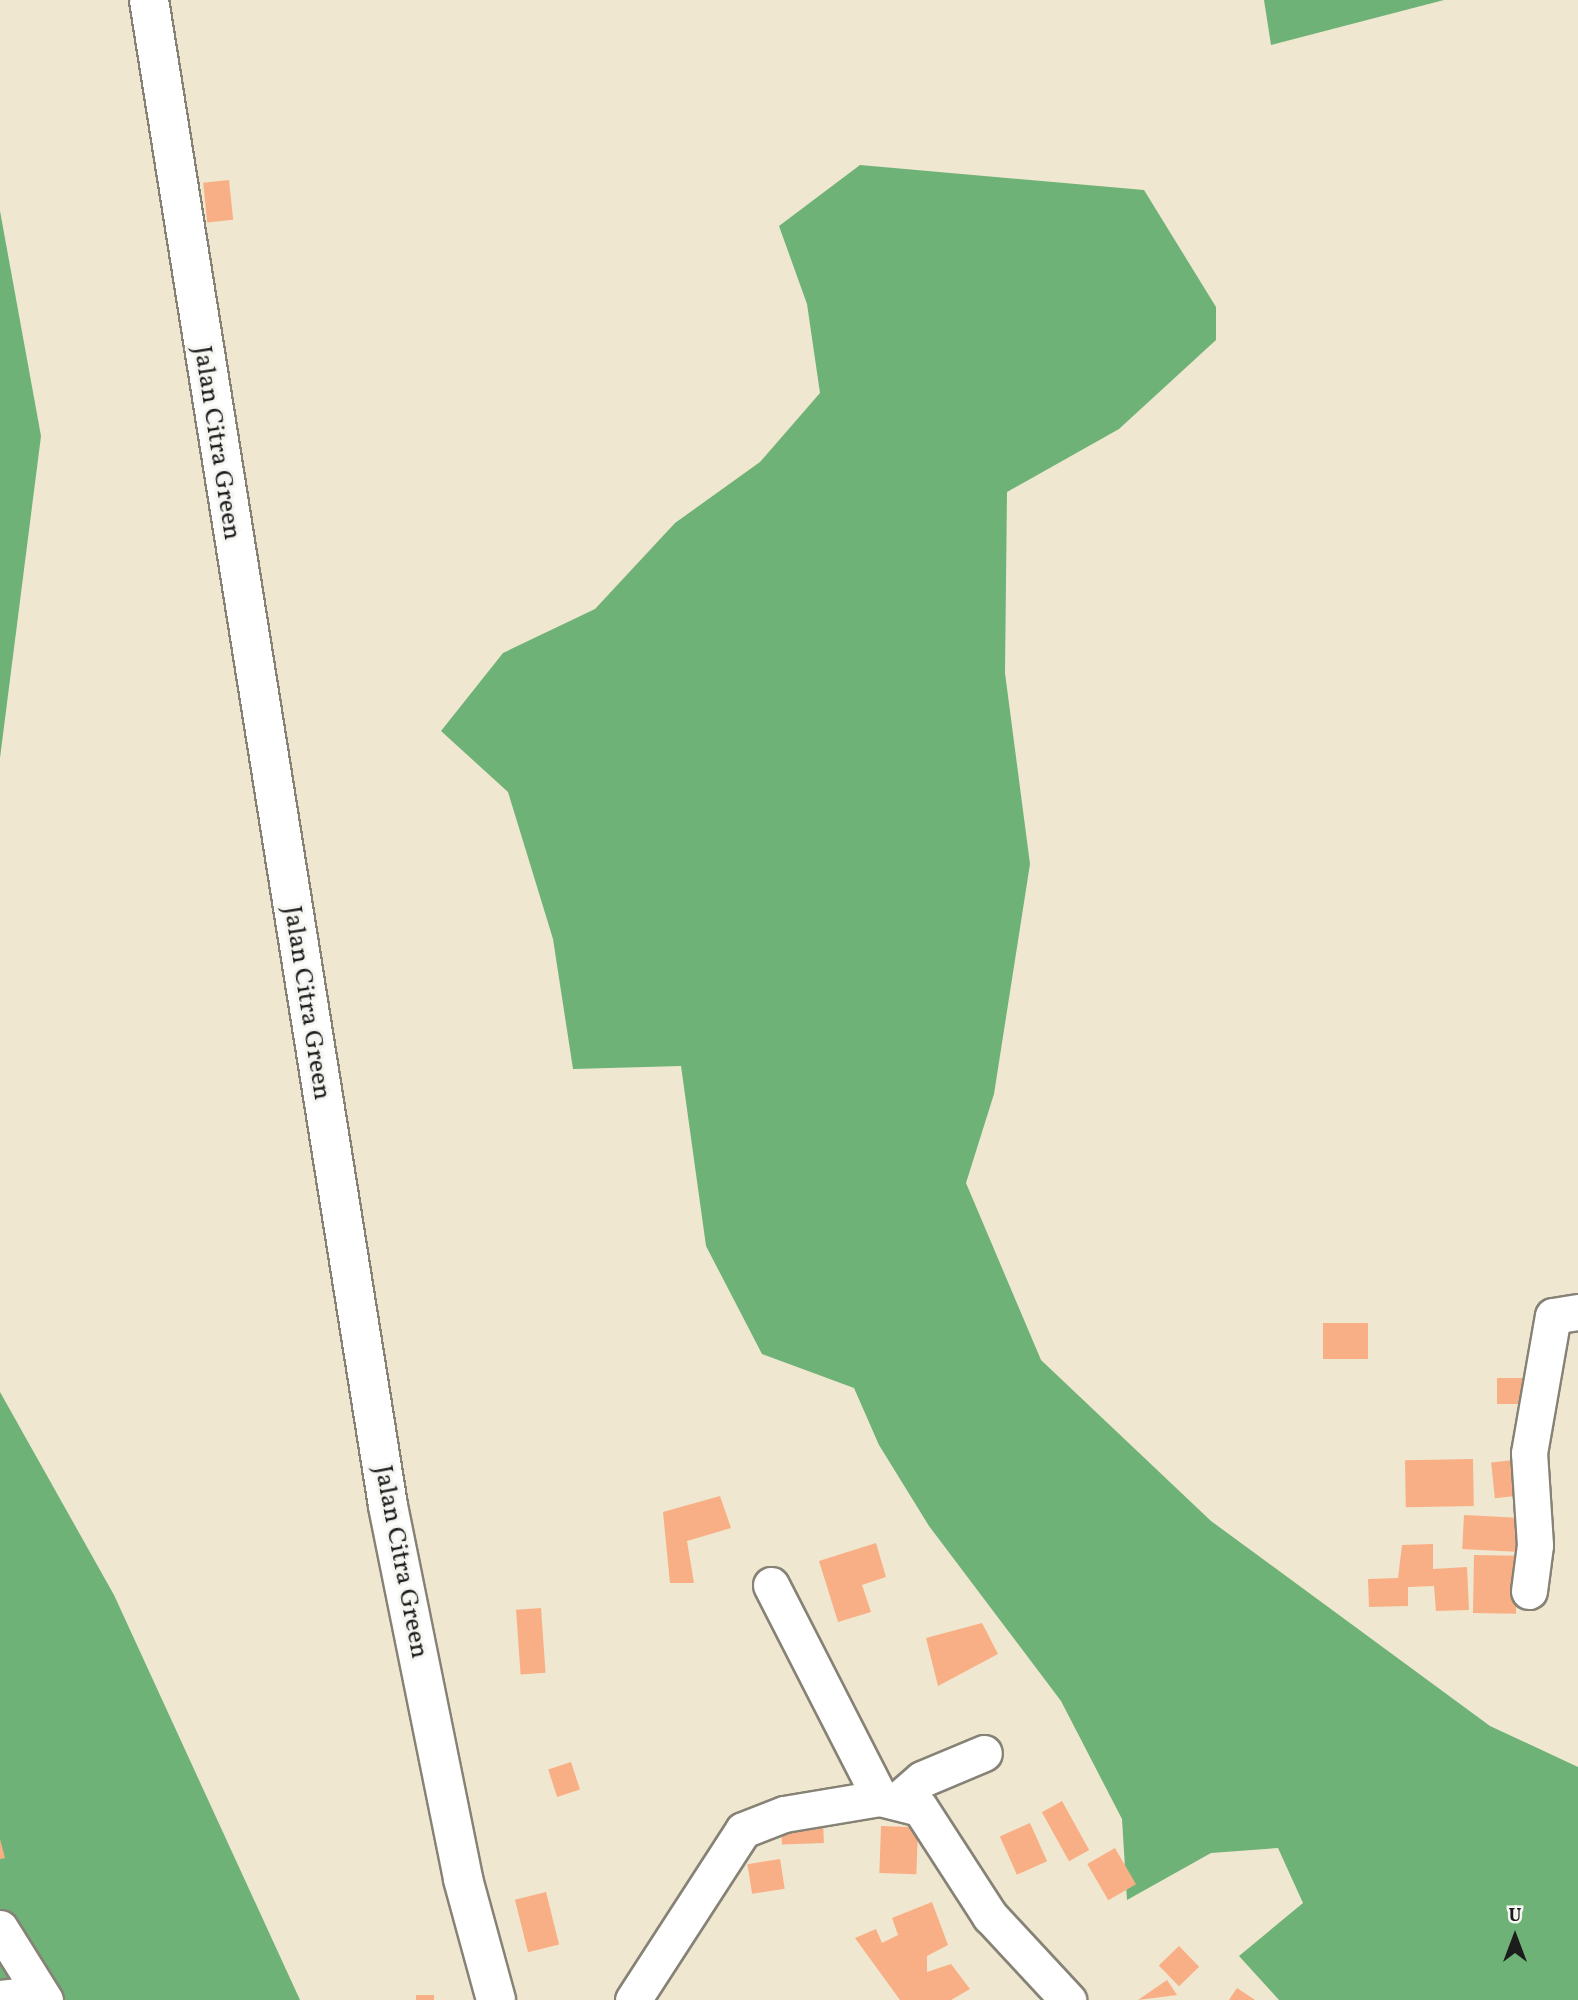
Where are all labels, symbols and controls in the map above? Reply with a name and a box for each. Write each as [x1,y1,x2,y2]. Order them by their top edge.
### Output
street label: Jalan Citra Green [185,344,247,542]
street label: Jalan Citra Green [275,904,337,1102]
street label: Jalan Citra Green [366,1463,434,1661]
north arrow [1480,1902,1550,1972]
text: U [1508,1903,1522,1929]

